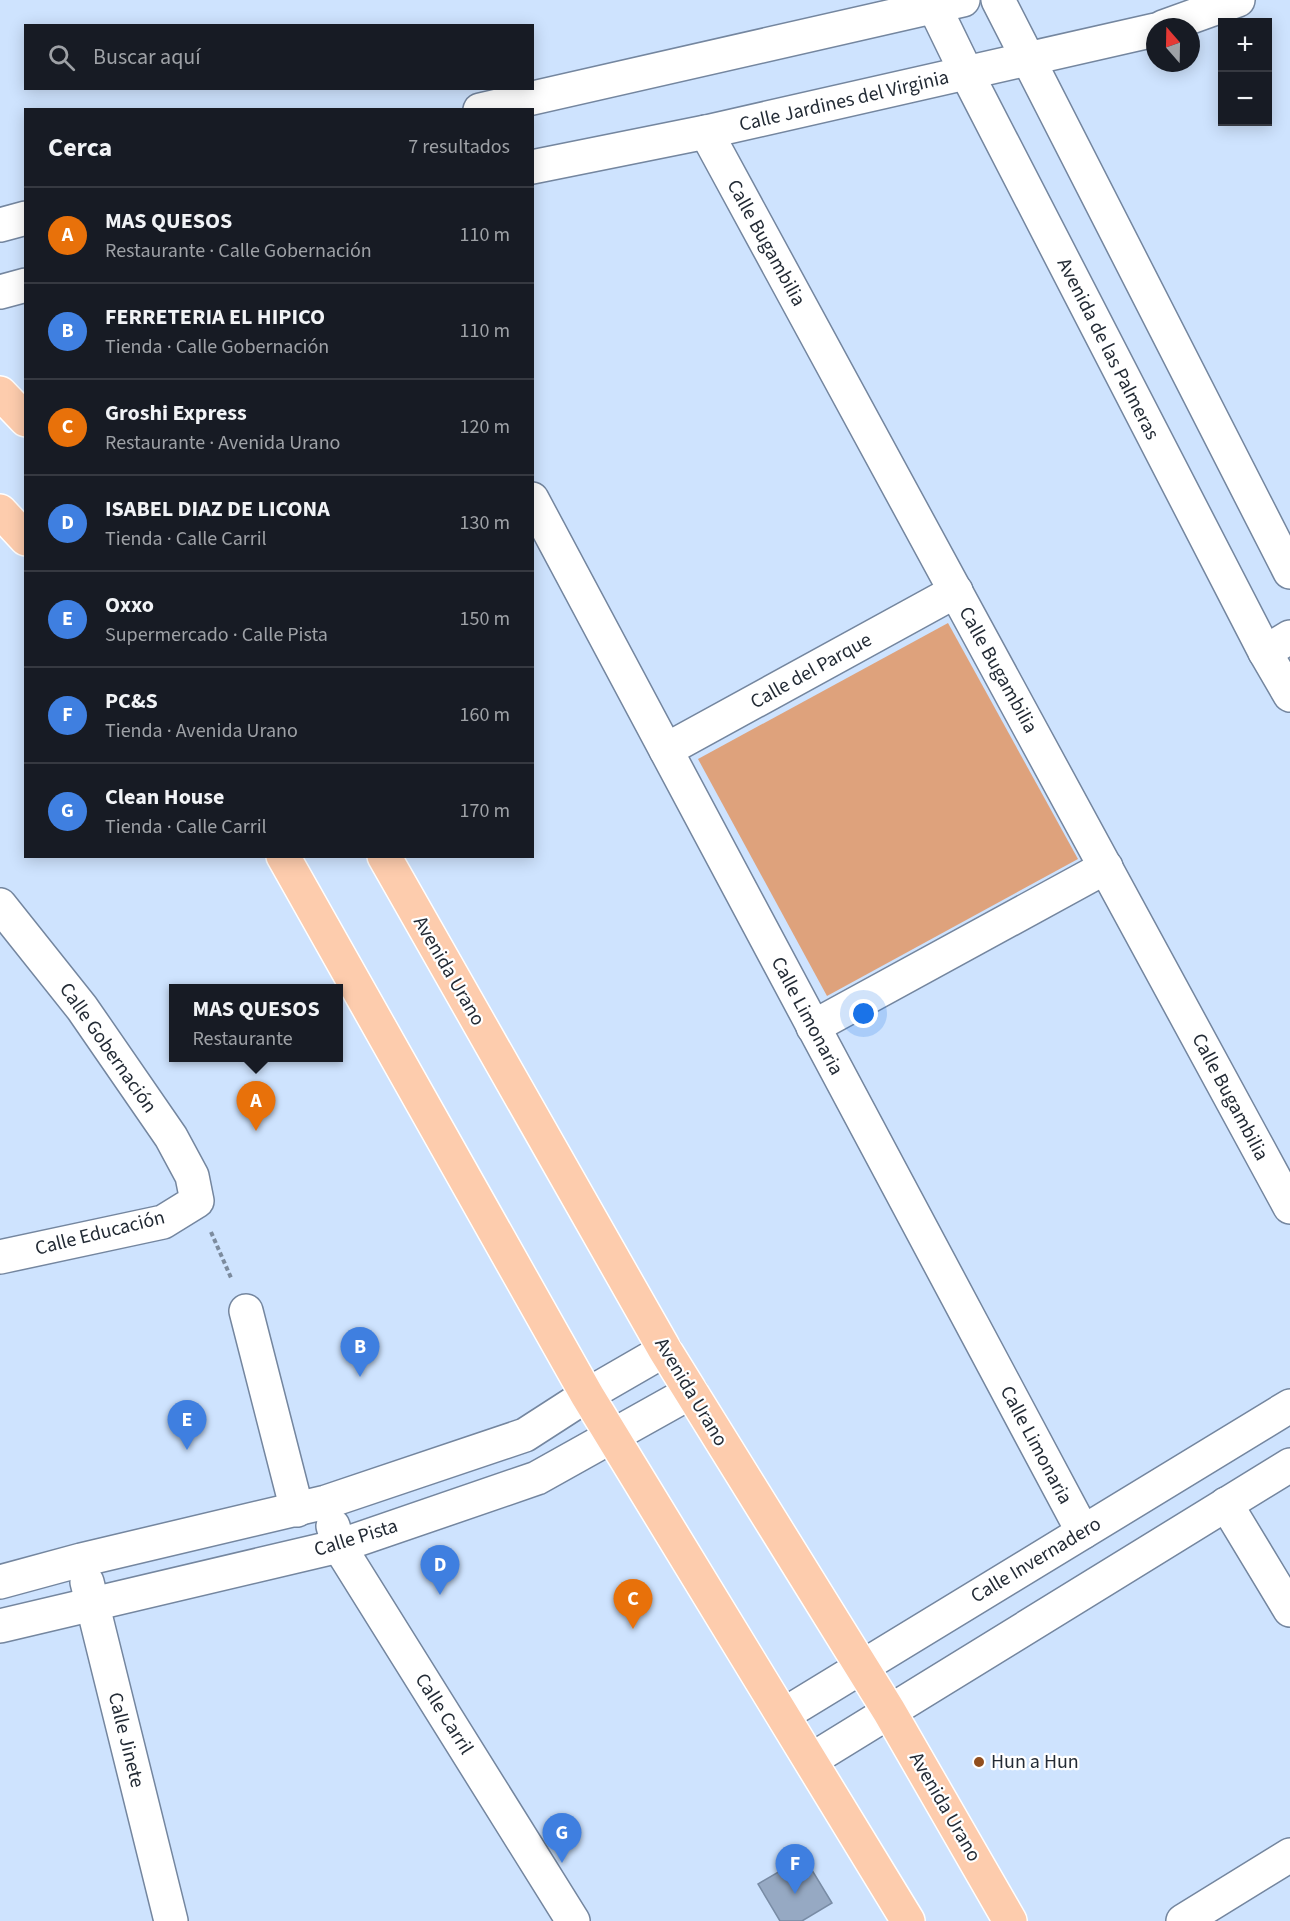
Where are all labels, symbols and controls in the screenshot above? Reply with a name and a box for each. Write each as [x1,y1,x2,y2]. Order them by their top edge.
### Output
north arrow [1146,18,1200,72]
map controls [1218,18,1272,126]
button: + [1218,18,1272,72]
search box [24,24,534,90]
icon: search [45,41,78,74]
text: Buscar aquí [93,41,201,73]
street label: Calle Jardines del Virginia [736,63,952,139]
button: − [1218,72,1272,126]
text: Cerca [48,129,112,166]
text: 7 resultados [408,133,510,161]
street label: Calle Bugambilia [720,175,812,311]
text: MAS QUESOS [105,205,232,237]
text: A [62,221,73,249]
text: 110 m [460,221,510,249]
text: Restaurante · Calle Gobernación [105,237,372,265]
street label: Avenida de las Palmeras [1050,253,1166,445]
text: FERRETERIA EL HIPICO [105,301,325,333]
text: B [61,317,74,345]
text: 110 m [460,317,510,345]
text: Tienda · Calle Gobernación [105,333,329,361]
text: Groshi Express [105,397,247,429]
text: C [62,413,73,441]
text: 120 m [460,413,510,441]
text: Restaurante · Avenida Urano [105,429,340,457]
text: ISABEL DIAZ DE LICONA [105,493,330,525]
text: D [61,509,74,537]
text: 130 m [460,509,510,537]
text: Tienda · Calle Carril [105,525,267,553]
text: Oxxo [105,589,154,621]
street label: Calle Bugambilia [952,602,1044,738]
text: E [62,605,73,633]
text: 150 m [460,605,510,633]
text: Supermercado · Calle Pista [105,621,328,649]
street label: Calle del Parque [745,626,877,716]
text: PC&S [105,685,158,717]
text: F [62,701,73,729]
text: 160 m [460,701,510,729]
text: Tienda · Avenida Urano [105,717,298,745]
text: Clean House [105,781,225,813]
text: G [61,797,74,825]
text: 170 m [460,797,510,825]
text: Tienda · Calle Carril [105,813,267,841]
street label: Avenida Urano [406,911,492,1031]
street label: Calle Limonaria [764,952,850,1080]
street label: Calle Gobernación [52,977,164,1119]
popup [169,984,343,1062]
text: MAS QUESOS [192,993,320,1025]
your location [849,999,878,1028]
text: Restaurante [192,1025,293,1053]
street label: Calle Bugambilia [1185,1028,1275,1166]
pin: A [236,1082,276,1131]
street label: Calle Educación [32,1203,168,1263]
pin: B [340,1328,380,1377]
street label: Avenida Urano [648,1332,734,1452]
street label: Calle Limonaria [993,1381,1079,1509]
pin: E [168,1400,207,1450]
street label: Calle Invernadero [966,1510,1106,1610]
street label: Calle Pista [311,1512,401,1564]
pin: D [420,1546,460,1595]
pin: C [614,1580,652,1629]
street label: Calle Carril [408,1668,480,1760]
street label: Calle Jinete [101,1689,151,1791]
street label: Avenida Urano [902,1747,988,1867]
place label: Hun a Hun [991,1748,1079,1776]
marker: Hun a Hun [972,1755,986,1769]
pin: G [542,1814,582,1863]
pin: F [776,1844,814,1894]

